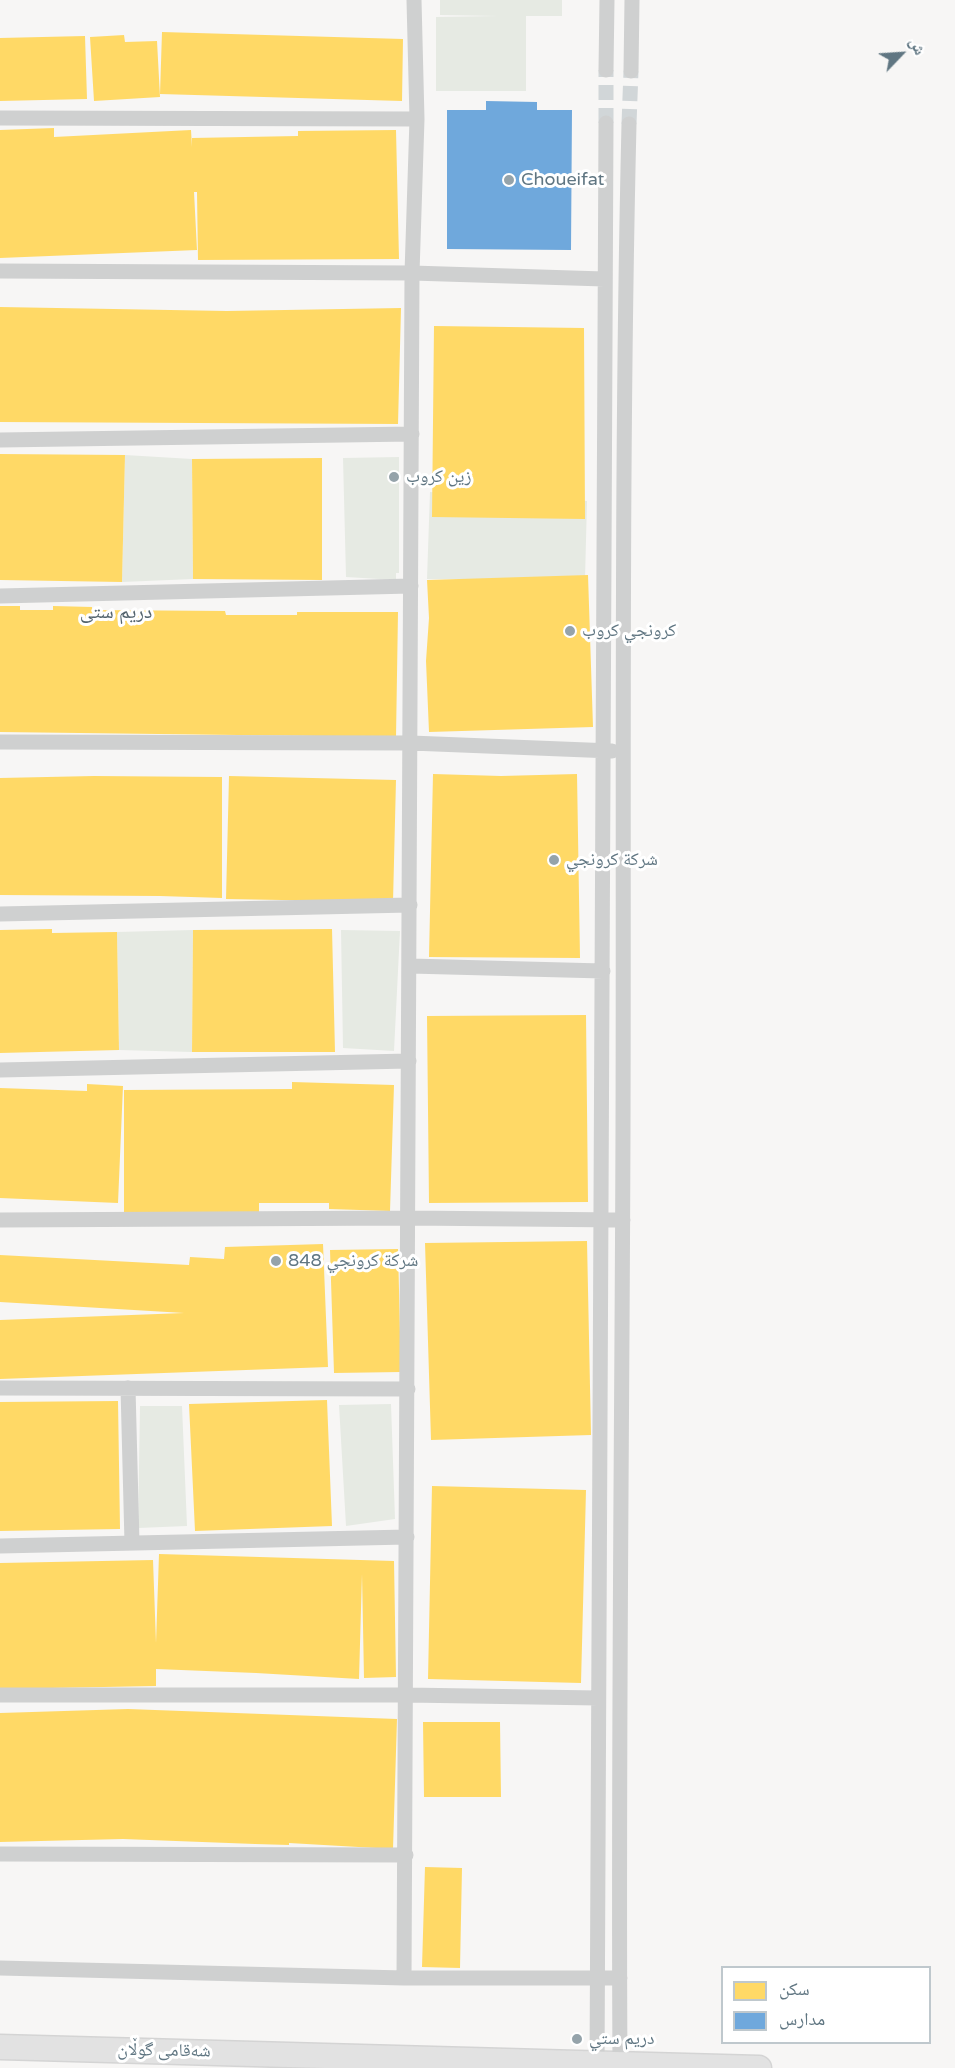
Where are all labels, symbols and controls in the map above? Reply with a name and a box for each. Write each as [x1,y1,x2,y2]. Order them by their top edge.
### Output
north arrow [871,24,931,84]
text: ش [905,34,930,58]
place label: Choueifat [521,169,604,191]
marker: Choueifat [502,173,516,187]
place label: زين كروب [406,466,471,488]
marker: زين كروب [387,470,401,484]
district label: دریم ستی [80,601,152,625]
place label: كرونجي كروب [582,620,676,642]
marker: كرونجي كروب [563,624,577,638]
place label: شركة كرونجي [566,849,658,871]
marker: شركة كرونجي [547,853,561,867]
place label: شركة كرونجي 848 [288,1250,418,1272]
marker: شركة كرونجي 848 [269,1254,283,1268]
legend [721,1966,931,2044]
text: سكن [779,1978,810,2000]
text: مدارس [779,2008,825,2030]
place label: دريم ستي [589,2028,654,2050]
marker: دريم ستي [570,2032,584,2046]
street label: شەقامی گوڵان [117,2039,211,2063]

